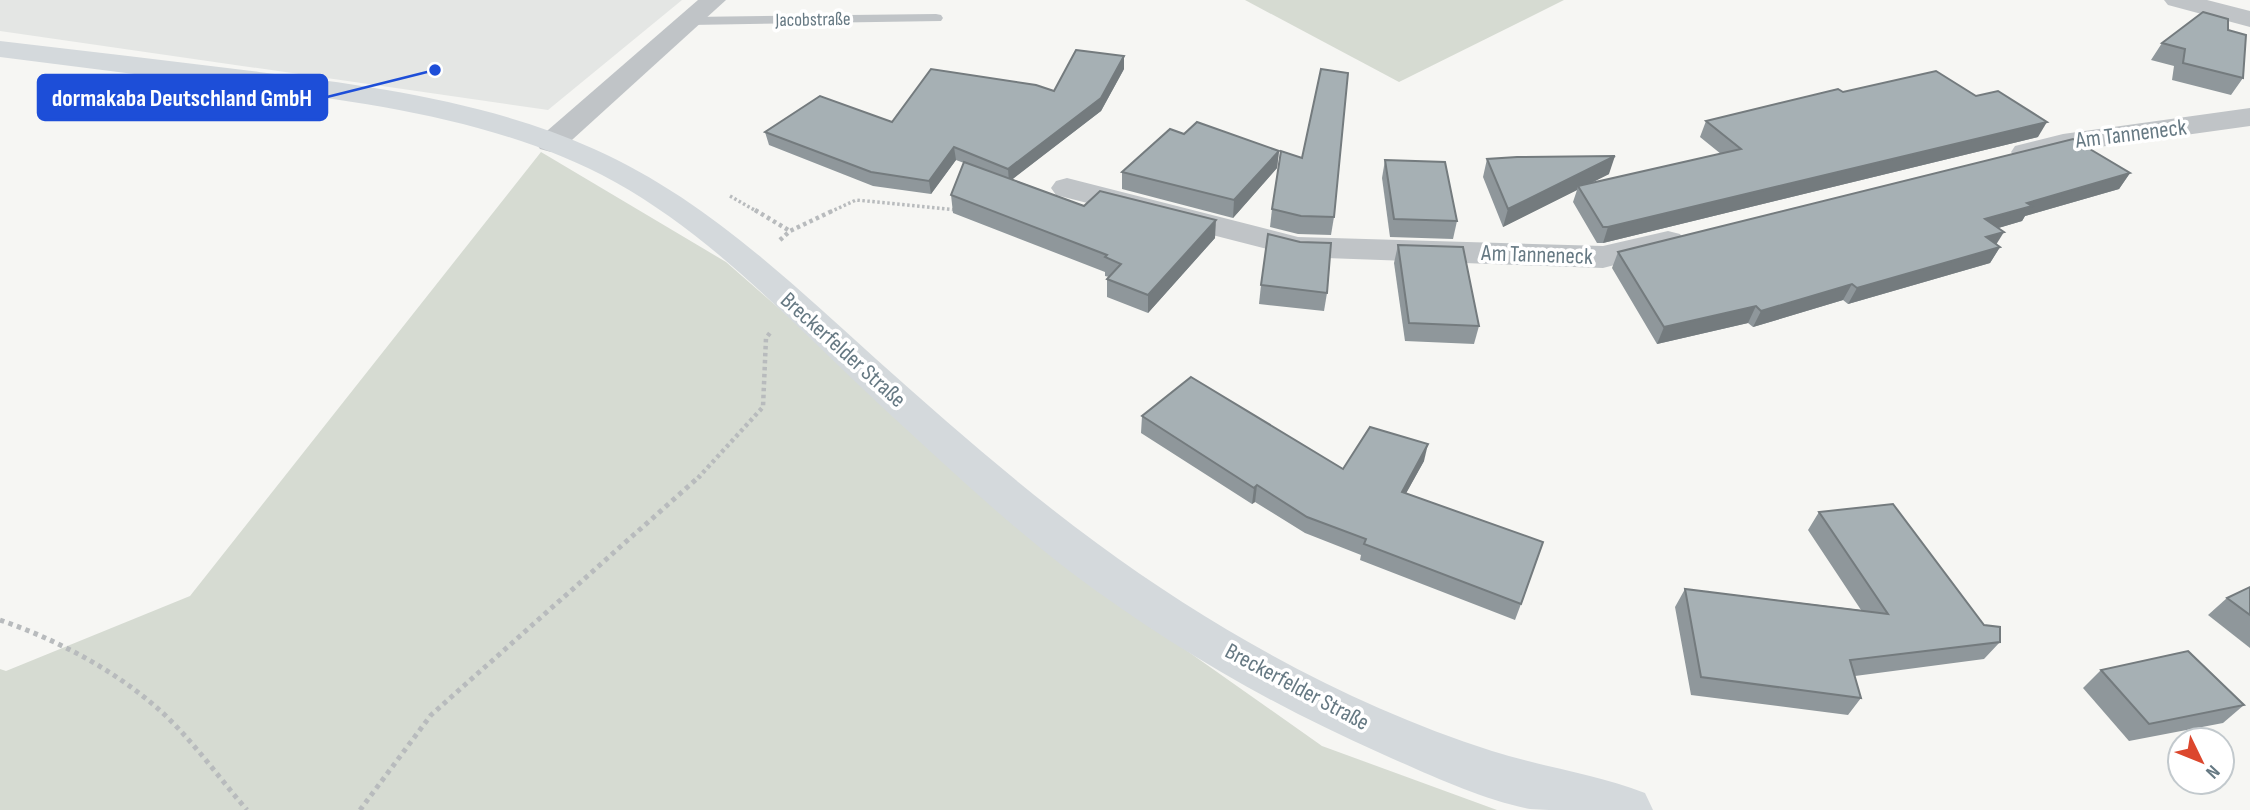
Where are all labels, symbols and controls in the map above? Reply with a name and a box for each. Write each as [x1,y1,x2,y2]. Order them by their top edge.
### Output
street label: Jacobstraße [774,8,851,32]
callout: dormakaba Deutschland GmbH [38,75,327,120]
text: dormakaba Deutschland GmbH [52,84,312,113]
street label: Am Tanneneck [2073,113,2188,155]
street label: Am Tanneneck [1480,239,1593,271]
street label: Breckerfelder Straße [775,286,911,414]
street label: Breckerfelder Straße [1220,637,1374,737]
north arrow [2166,726,2236,796]
text: N [2200,760,2224,783]

